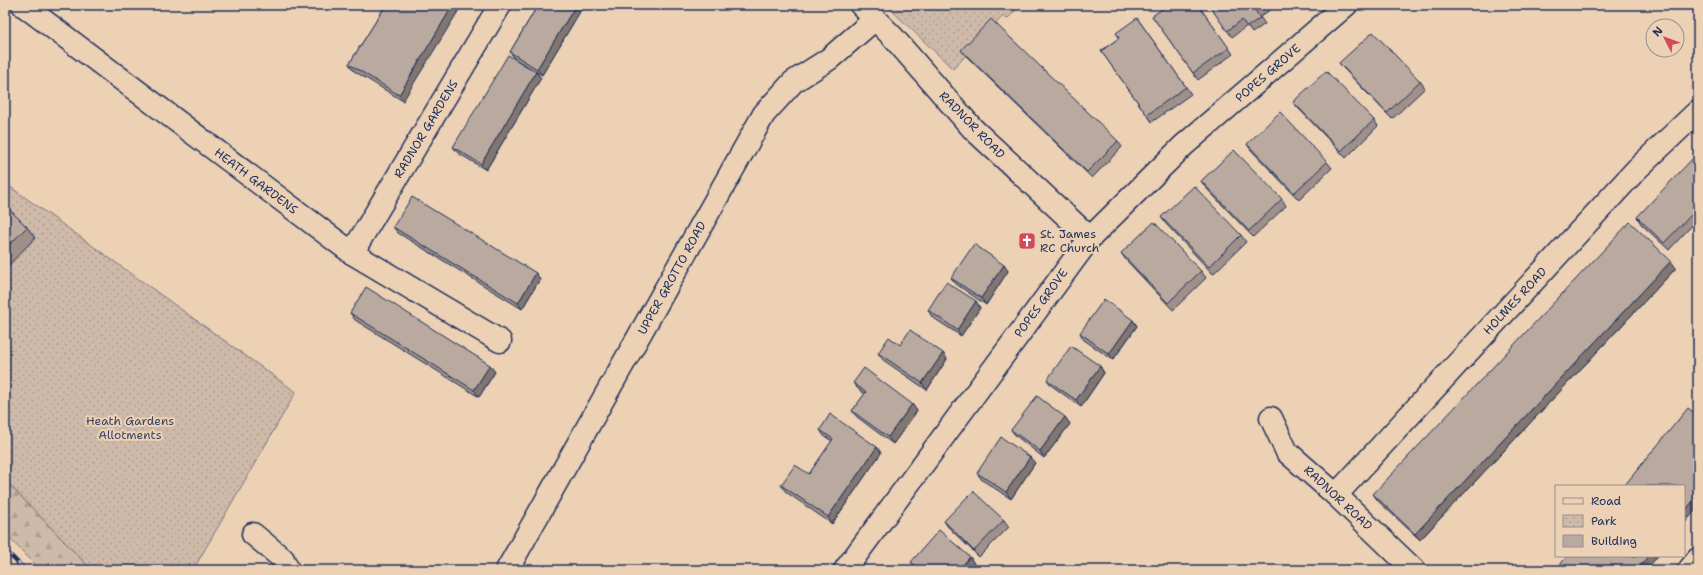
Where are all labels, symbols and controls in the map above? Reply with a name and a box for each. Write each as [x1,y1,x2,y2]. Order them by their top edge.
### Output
north arrow [1645,18,1685,58]
text: N [1649,23,1667,40]
street label: POPES GROVE [1232,40,1304,106]
street label: RADNOR GARDENS [390,77,462,181]
street label: RADNOR ROAD [936,88,1008,162]
street label: HEATH GARDENS [211,144,301,218]
street label: UPPER GROTTO ROAD [634,219,710,337]
place label: St. James RC Church [1040,226,1099,256]
church icon: St. James RC Church [1017,231,1037,251]
street label: HOLMES ROAD [1480,264,1550,338]
street label: POPES GROVE [1011,265,1071,341]
park label: Heath Gardens Allotments [86,413,174,443]
street label: RADNOR ROAD [1300,462,1376,534]
legend [1555,485,1685,557]
text: Road [1591,493,1622,509]
text: Park [1591,513,1617,529]
text: Building [1591,533,1637,549]

